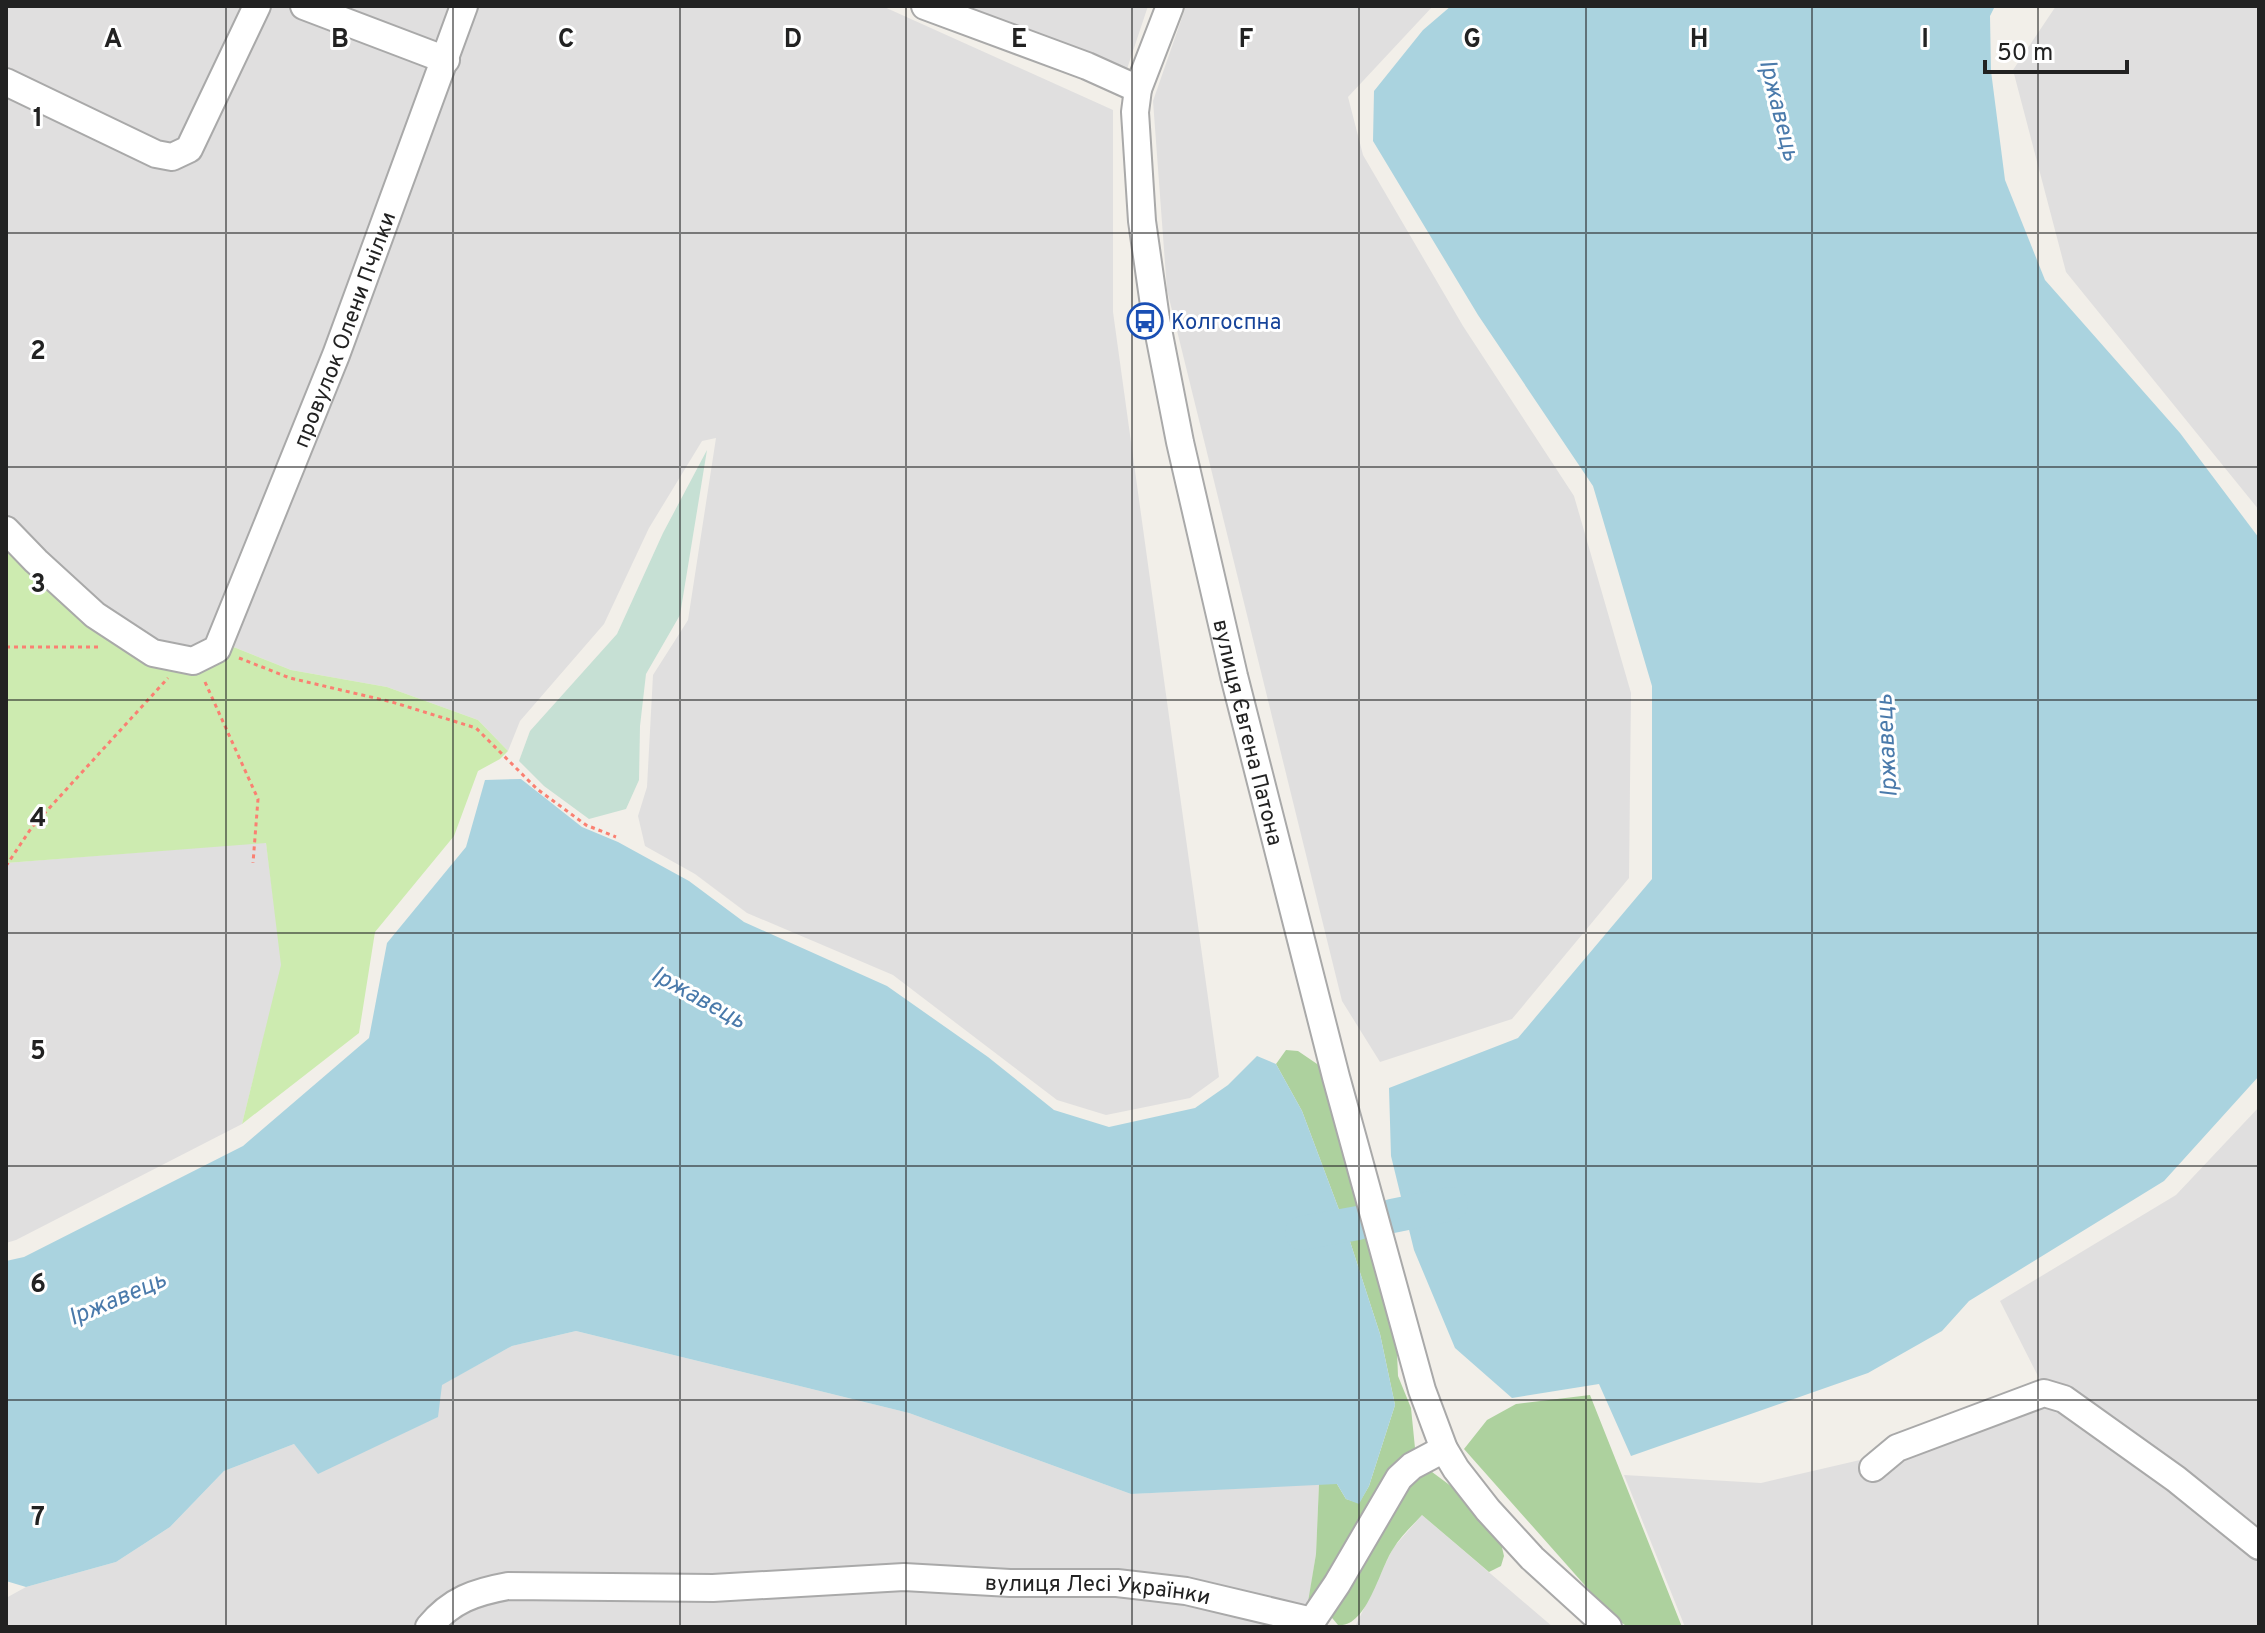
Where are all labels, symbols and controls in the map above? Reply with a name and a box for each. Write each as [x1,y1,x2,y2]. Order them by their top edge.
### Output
text: A [104,24,122,57]
text: B [331,24,349,57]
text: C [558,24,574,57]
text: D [784,24,802,57]
text: E [1011,24,1027,57]
text: F [1239,24,1254,57]
text: G [1463,24,1481,57]
text: H [1690,24,1708,57]
text: I [1921,24,1929,57]
scale bar [1985,24,2127,74]
text: 50 m [1997,39,2053,69]
water label: Іржавець [1751,57,1805,164]
text: 1 [33,103,43,136]
street label: провулок Олени Пчілки [289,209,403,452]
bus stop icon: Колгоспна [1126,302,1164,340]
place label: Колгоспна [1171,310,1281,337]
text: 2 [30,336,46,369]
text: 3 [30,569,46,602]
street label: вулиця Євгена Патона [1205,617,1288,849]
water label: Іржавець [1870,693,1906,798]
text: 4 [30,803,46,836]
water label: Іржавець [645,960,751,1037]
text: 5 [30,1036,46,1069]
water label: Іржавець [64,1266,171,1334]
text: 6 [30,1269,46,1302]
text: 7 [31,1502,45,1535]
street label: вулиця Лесі Українки [984,1571,1213,1612]

